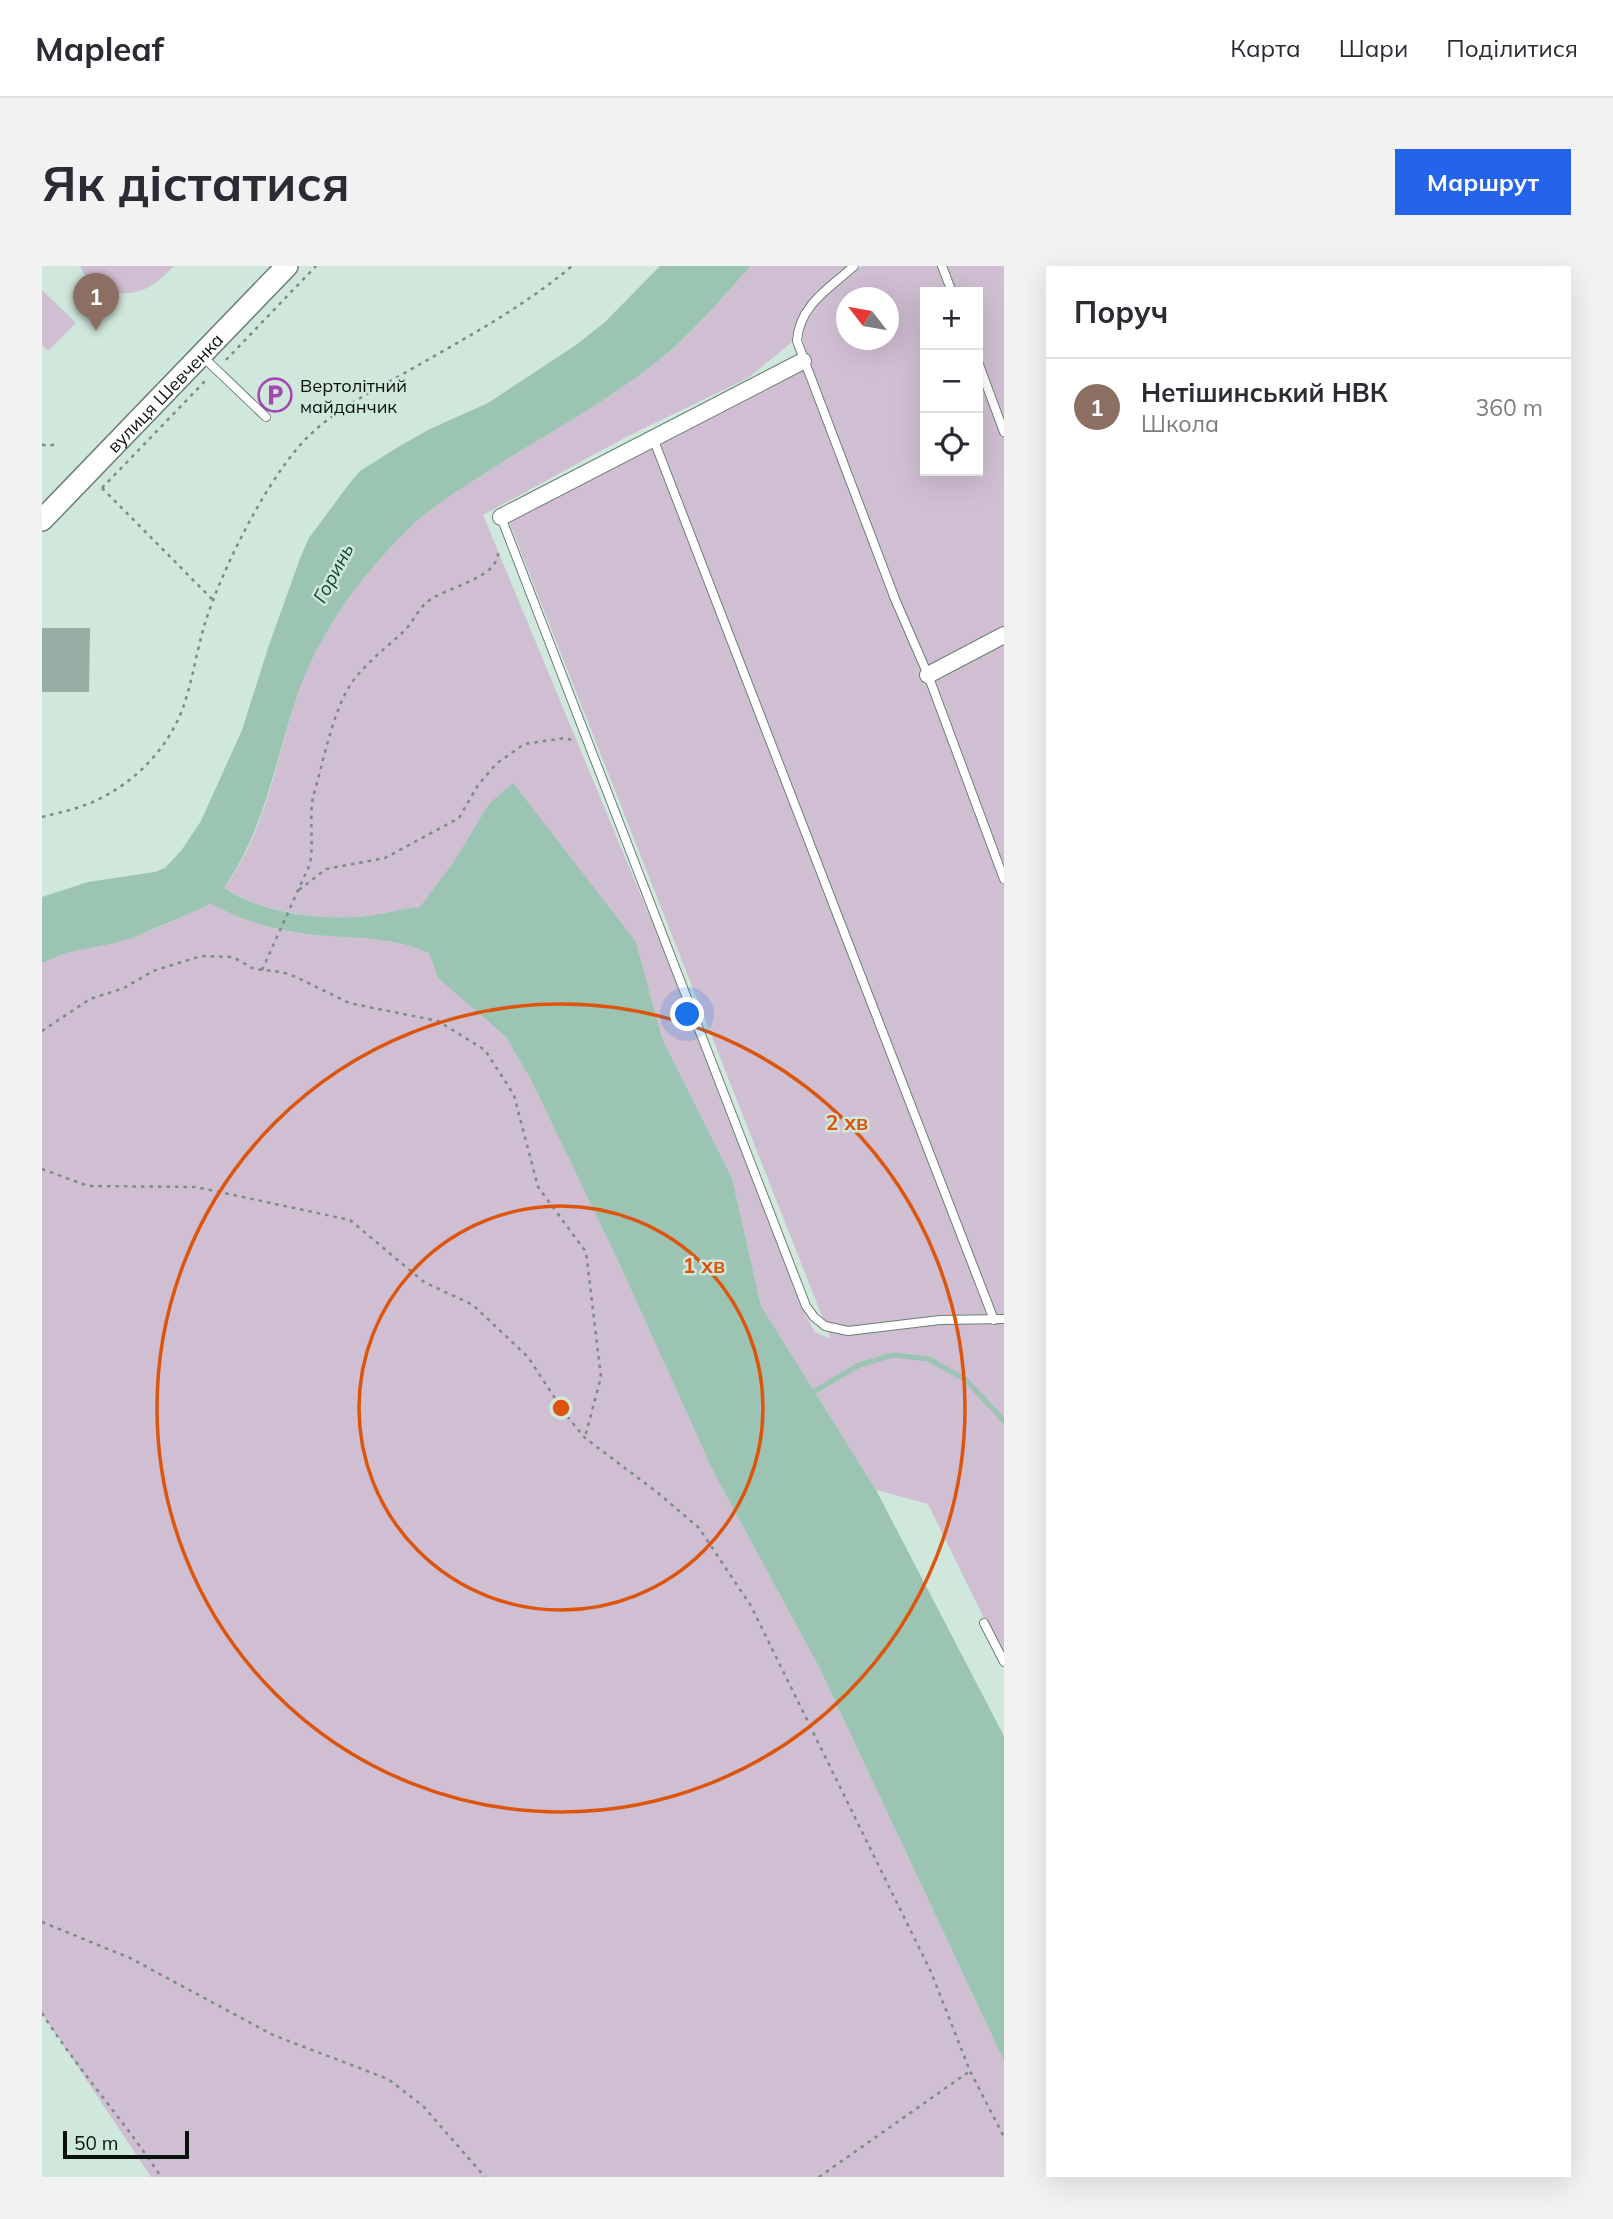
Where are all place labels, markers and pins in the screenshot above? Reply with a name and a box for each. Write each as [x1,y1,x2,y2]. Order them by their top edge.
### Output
pin: 1 [73,273,119,331]
place label: Вертолітний майданчик [300,374,407,418]
parking icon: Вертолітний майданчик [256,376,294,414]
centre of rings [549,1396,573,1420]

